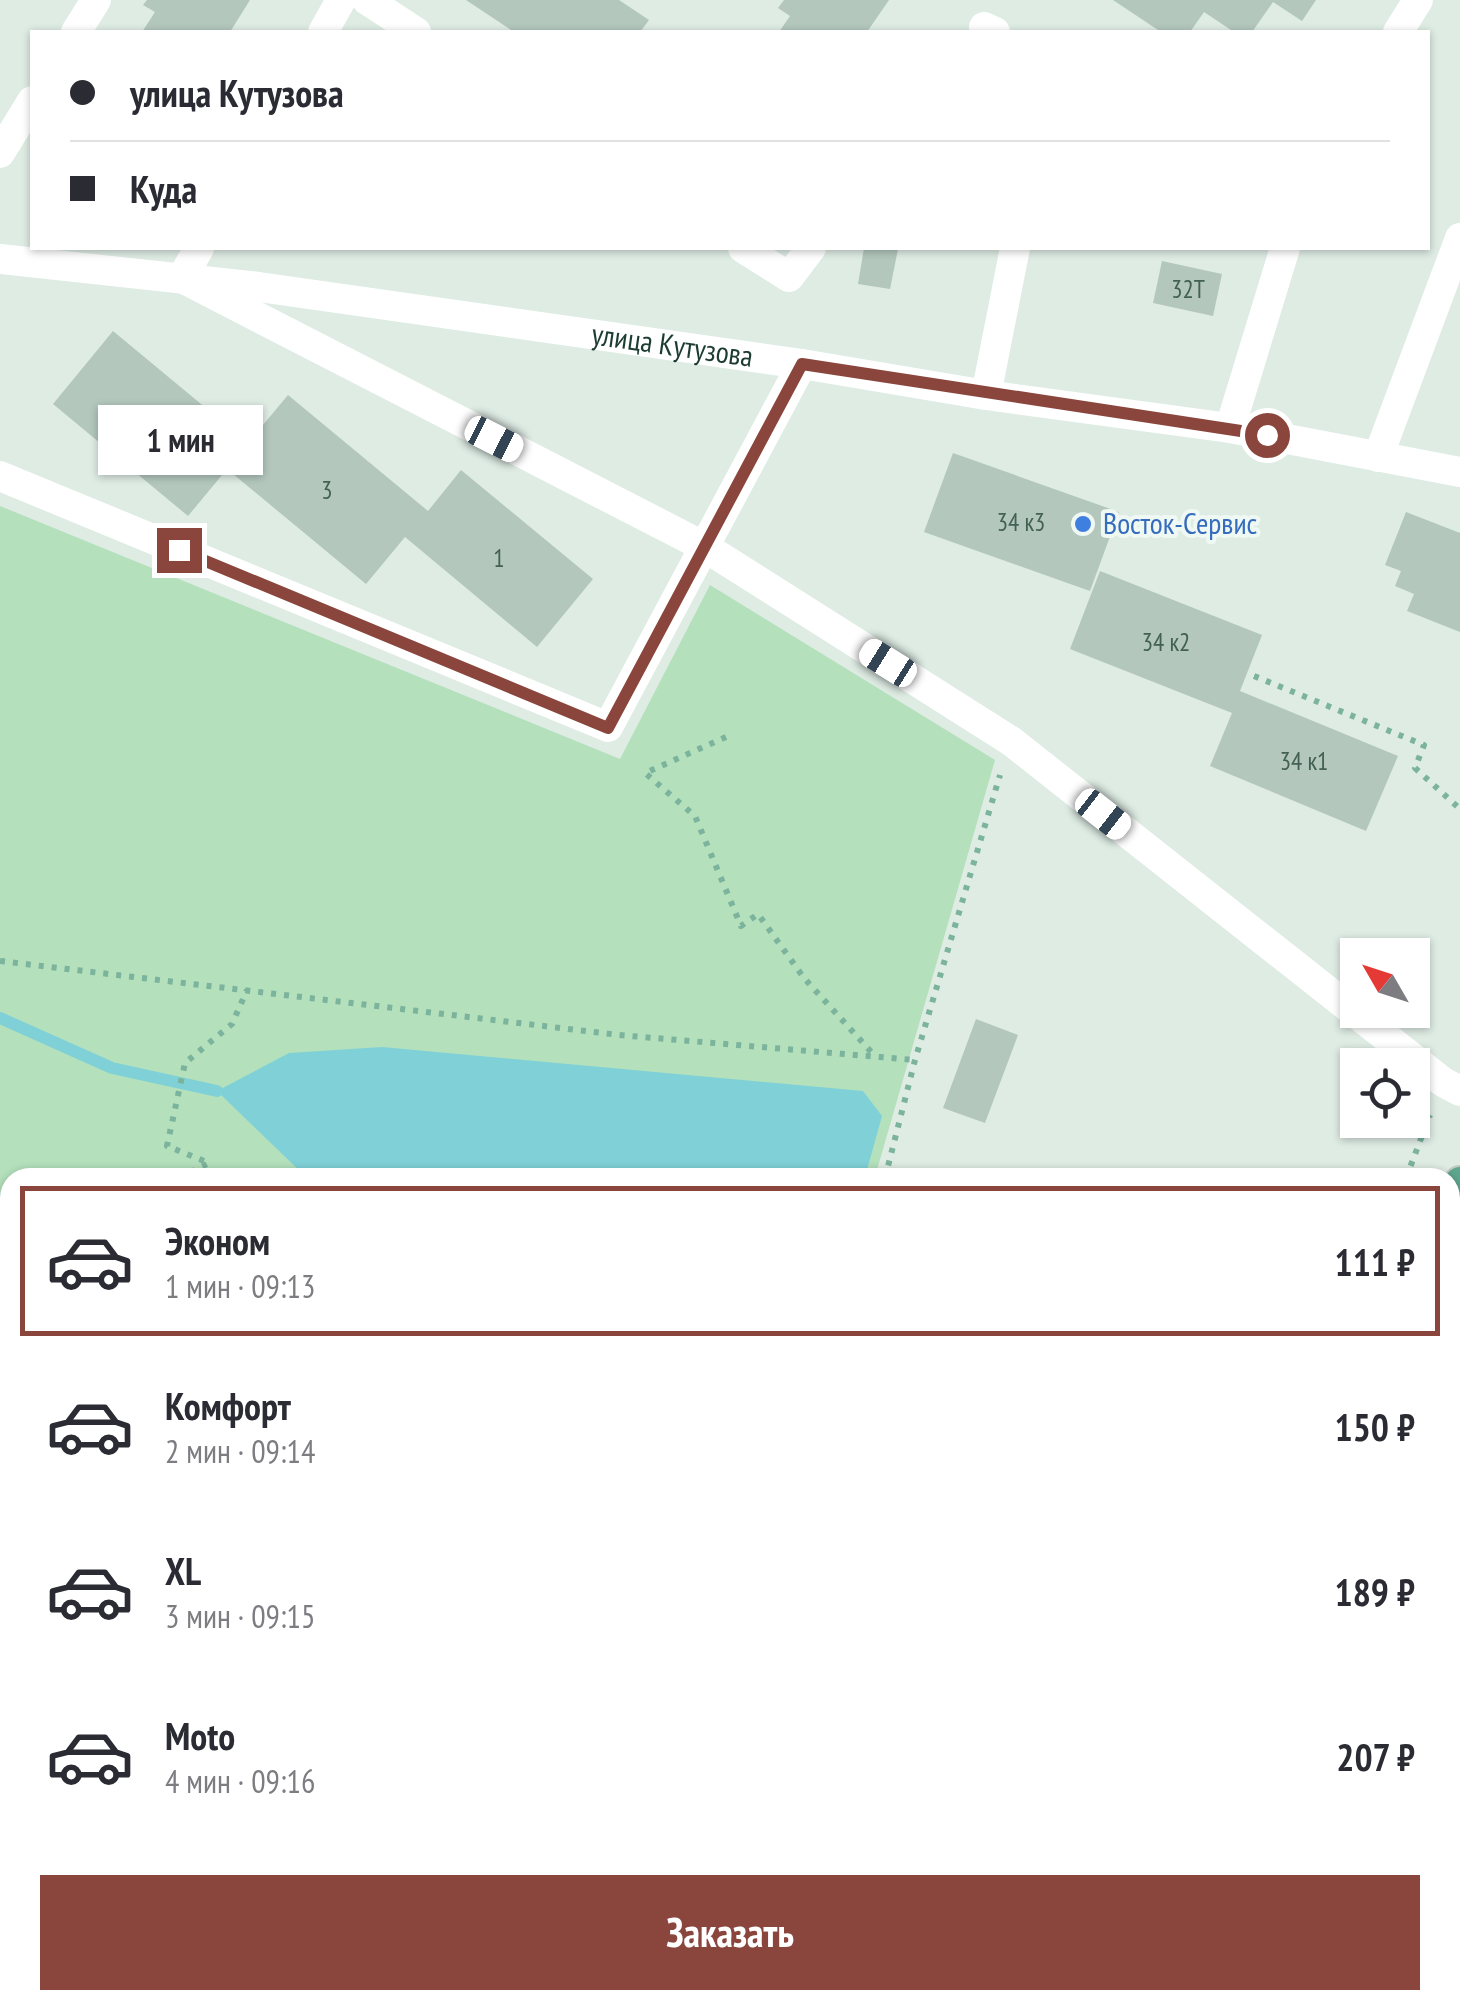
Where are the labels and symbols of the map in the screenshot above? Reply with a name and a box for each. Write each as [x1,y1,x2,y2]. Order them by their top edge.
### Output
house number: 32Т [1171,273,1205,305]
street label: улица Кутузова [589,313,756,375]
callout: 1 мин [96,405,262,475]
car [460,412,528,466]
route start [1245,413,1290,458]
house number: 3 [321,474,333,506]
place label: Восток-Сервис [1103,503,1258,542]
house number: 34 к3 [997,506,1045,538]
marker: Восток-Сервис [1072,513,1094,535]
route end [157,528,202,573]
house number: 1 [493,542,505,574]
house number: 34 к2 [1142,626,1190,658]
car [855,634,921,692]
house number: 34 к1 [1280,745,1328,777]
car [1070,784,1136,844]
north arrow [1340,938,1430,1028]

